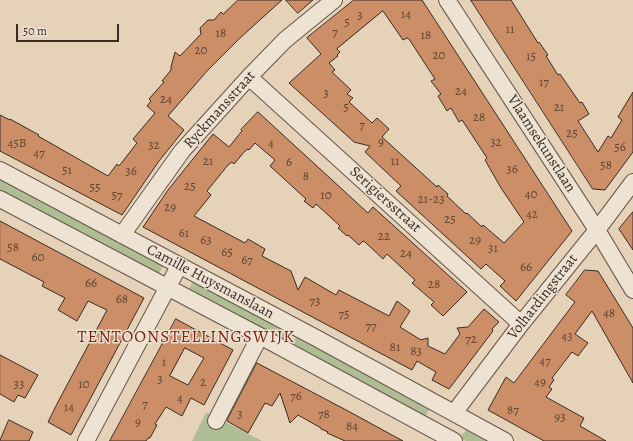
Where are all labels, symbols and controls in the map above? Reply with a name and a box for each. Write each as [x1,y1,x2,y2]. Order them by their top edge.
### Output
house number: 14 [401,7,411,23]
house number: 3 [357,8,363,24]
house number: 5 [344,15,350,31]
scale bar [18,16,121,42]
house number: 11 [506,22,514,38]
text: 50 m [23,23,47,39]
house number: 7 [332,25,338,41]
house number: 18 [216,26,226,42]
house number: 18 [421,28,431,44]
house number: 20 [194,43,208,59]
house number: 20 [432,48,446,64]
house number: 15 [526,49,536,65]
street label: Ryckmansstraat [180,67,260,153]
house number: 17 [539,75,549,91]
house number: 24 [455,84,467,100]
house number: 3 [323,86,329,102]
house number: 24 [160,92,172,108]
street label: Vlaamsekunstlaan [503,92,579,196]
house number: 5 [343,100,349,116]
house number: 21 [554,100,564,116]
house number: 28 [473,110,485,126]
house number: 7 [359,118,365,134]
house number: 25 [566,126,578,142]
house number: 9 [378,135,384,151]
house number: 32 [490,135,502,151]
house number: 45B [7,136,27,152]
house number: 4 [268,136,274,152]
house number: 32 [148,138,160,154]
house number: 56 [614,140,626,156]
house number: 47 [33,146,45,162]
house number: 21 [203,154,213,170]
house number: 11 [391,154,399,170]
house number: 6 [286,155,292,171]
house number: 58 [600,158,612,174]
house number: 36 [506,162,518,178]
house number: 51 [62,163,72,179]
street label: Serigiersstraat [346,163,424,237]
house number: 36 [125,164,137,180]
house number: 8 [303,169,309,185]
house number: 25 [184,179,196,195]
house number: 55 [89,180,101,196]
house number: 40 [525,187,537,203]
house number: 57 [111,188,123,204]
house number: 10 [320,188,332,204]
house number: 21-23 [417,192,445,208]
house number: 29 [164,200,176,216]
house number: 42 [526,207,538,223]
house number: 25 [444,212,456,228]
house number: 61 [179,226,189,242]
house number: 22 [378,229,390,245]
house number: 63 [200,233,212,249]
house number: 29 [469,233,481,249]
house number: 58 [7,240,19,256]
street label: Camille Huysmanslaan [143,241,277,323]
house number: 31 [488,241,498,257]
house number: 65 [221,245,233,261]
house number: 24 [400,246,412,262]
house number: 60 [32,250,44,266]
street label: Volhardingstraat [504,251,582,343]
house number: 67 [241,253,253,269]
house number: 66 [520,260,532,276]
house number: 66 [85,276,97,292]
house number: 28 [428,277,440,293]
house number: 68 [116,292,128,308]
house number: 73 [310,294,320,310]
house number: 48 [603,306,615,322]
house number: 75 [338,307,350,323]
house number: 77 [366,319,376,335]
district label: TENTOONSTELLINGSWIJK [77,328,295,348]
house number: 43 [561,329,573,345]
house number: 72 [465,332,477,348]
house number: 81 [390,340,400,356]
house number: 83 [410,344,422,360]
house number: 47 [539,354,551,370]
house number: 1 [162,355,166,371]
house number: 3 [157,372,163,388]
house number: 2 [200,375,206,391]
house number: 49 [534,375,546,391]
house number: 33 [14,377,24,393]
house number: 10 [78,377,90,393]
house number: 76 [290,389,302,405]
house number: 4 [177,391,183,407]
house number: 7 [142,397,148,413]
house number: 14 [64,400,74,416]
house number: 87 [507,403,519,419]
house number: 3 [237,407,243,423]
house number: 78 [318,407,330,423]
house number: 93 [554,410,566,426]
house number: 9 [135,415,141,431]
house number: 84 [346,419,358,435]

